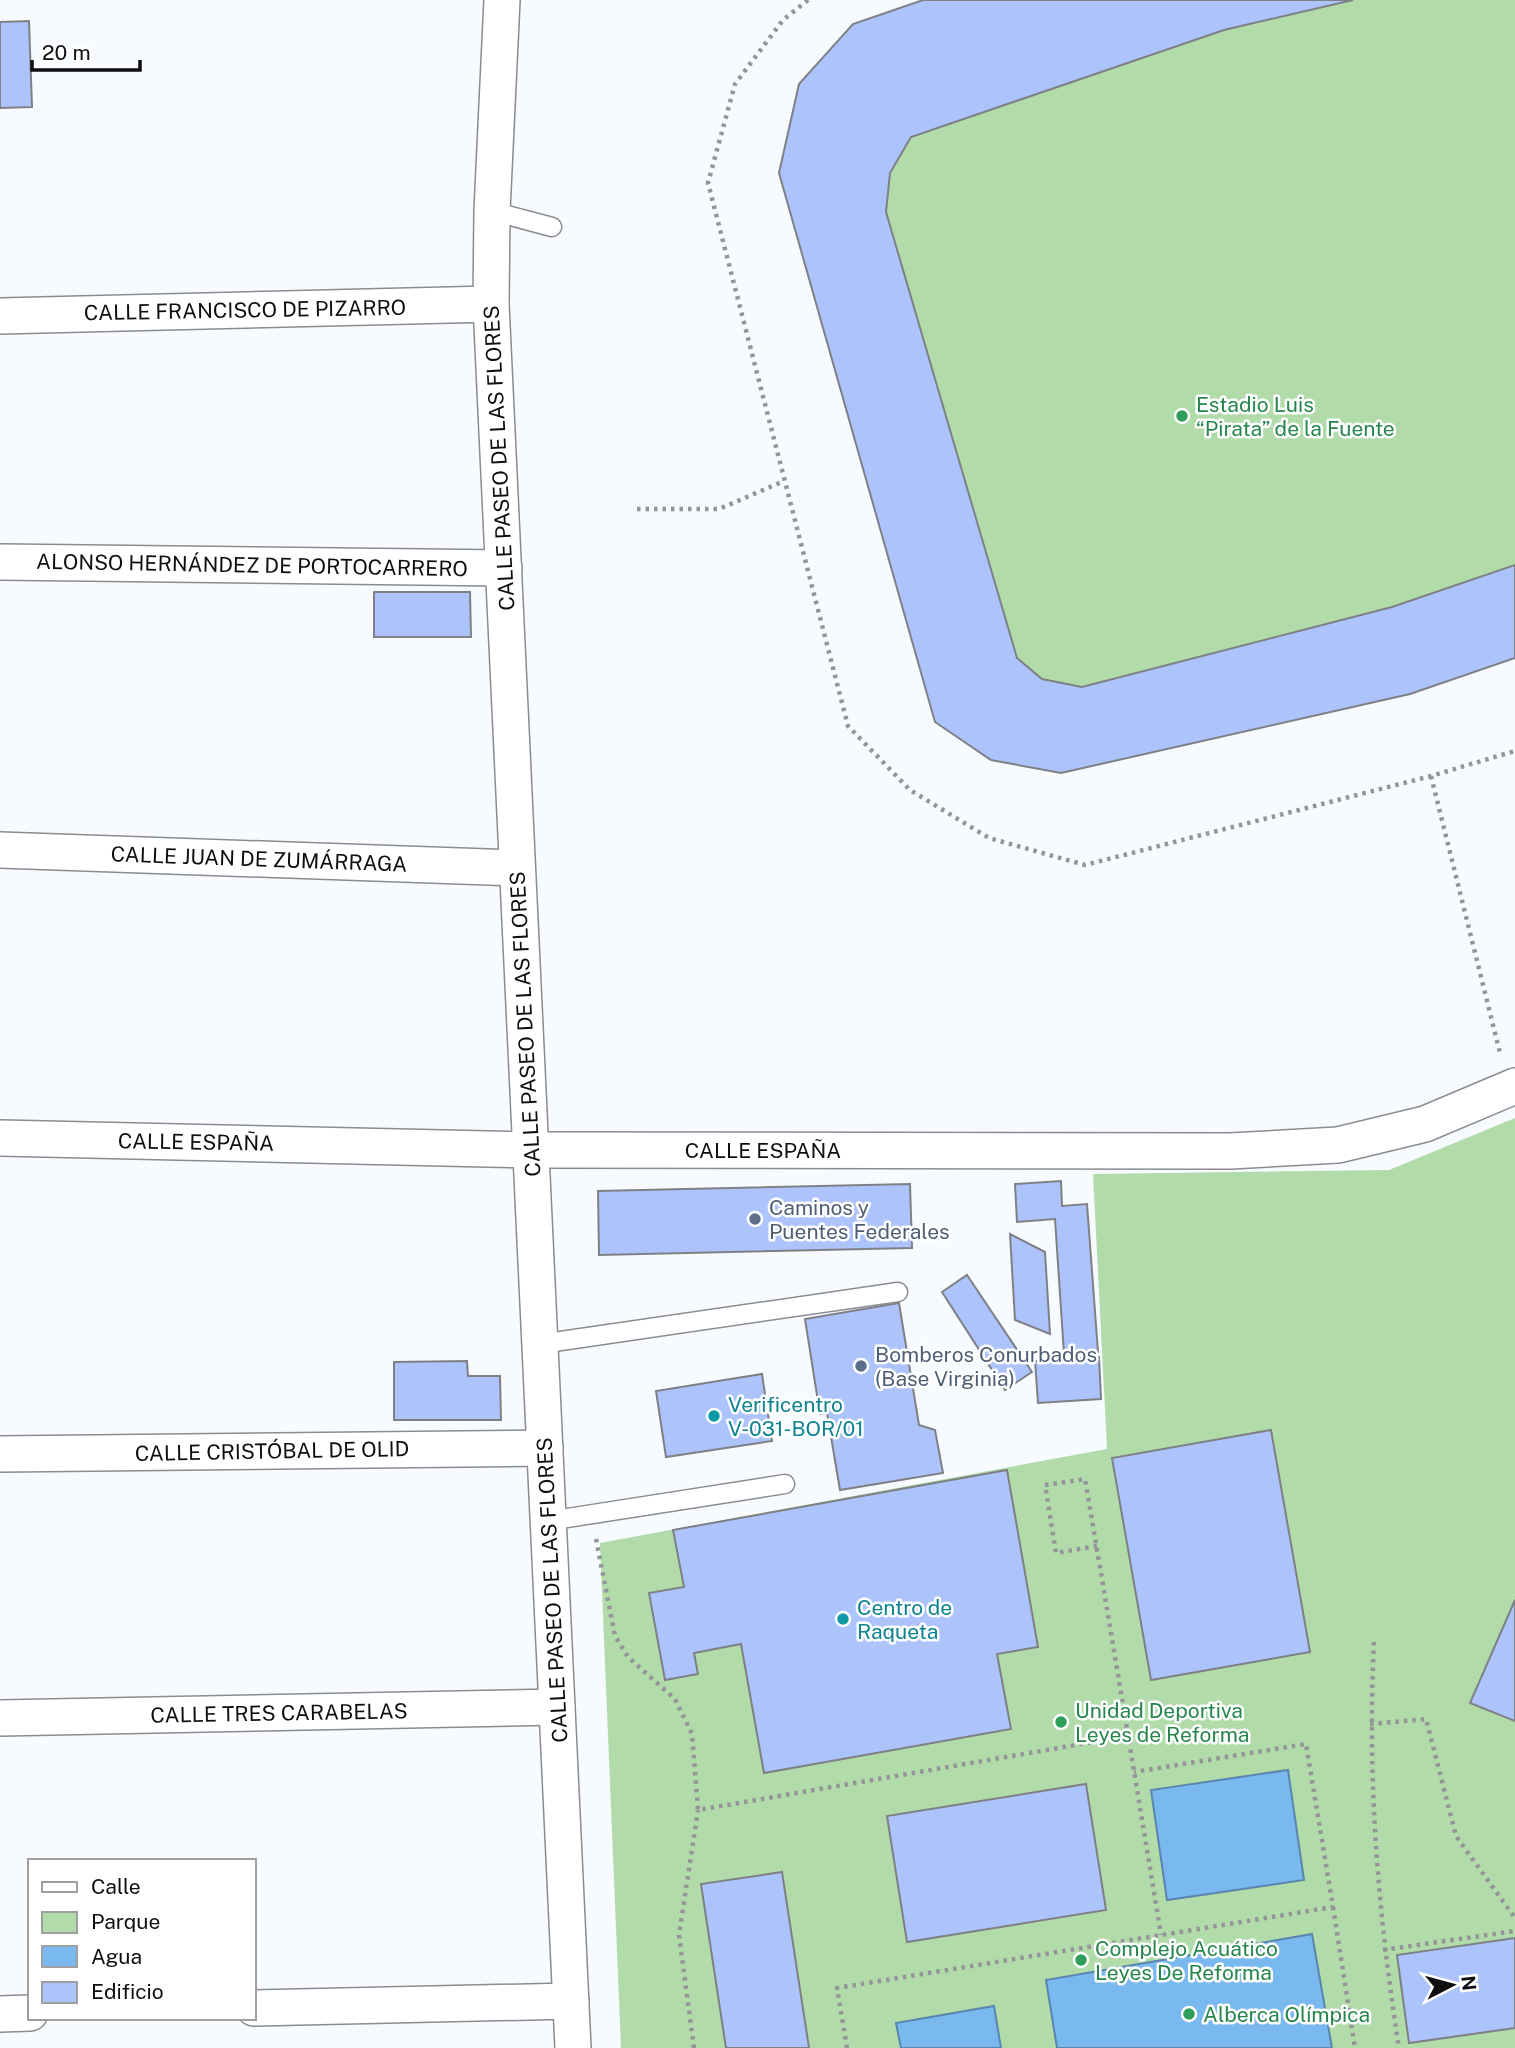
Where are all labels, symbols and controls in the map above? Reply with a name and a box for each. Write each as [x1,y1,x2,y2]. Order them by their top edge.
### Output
scale bar [32,28,140,72]
text: 20 m [42,40,91,65]
street label: CALLE FRANCISCO DE PIZARRO [84,295,406,325]
street label: CALLE PASEO DE LAS FLORES [479,305,519,611]
place label: Estadio Luis “Pirata” de la Fuente [1196,392,1395,441]
marker: Estadio Luis “Pirata” de la Fuente [1174,408,1190,424]
street label: ALONSO HERNÁNDEZ DE PORTOCARRERO [36,549,468,581]
street label: CALLE JUAN DE ZUMÁRRAGA [110,841,408,877]
street label: CALLE PASEO DE LAS FLORES [505,871,545,1177]
street label: CALLE ESPAÑA [118,1128,274,1156]
street label: CALLE ESPAÑA [685,1138,841,1163]
place label: Caminos y Puentes Federales [769,1195,950,1244]
marker: Caminos y Puentes Federales [747,1211,763,1227]
place label: Bomberos Conurbados (Base Virginia) [875,1342,1097,1391]
marker: Bomberos Conurbados (Base Virginia) [853,1358,869,1374]
place label: Verificentro V-031-BOR/01 [728,1392,864,1441]
marker: Verificentro V-031-BOR/01 [706,1408,722,1424]
street label: CALLE CRISTÓBAL DE OLID [135,1436,409,1466]
street label: CALLE PASEO DE LAS FLORES [532,1437,572,1743]
place label: Centro de Raqueta [857,1595,952,1644]
marker: Centro de Raqueta [835,1611,851,1627]
street label: CALLE TRES CARABELAS [150,1698,408,1728]
place label: Unidad Deportiva Leyes de Reforma [1075,1698,1249,1747]
marker: Unidad Deportiva Leyes de Reforma [1053,1714,1069,1730]
legend [28,1859,256,2020]
text: Calle [91,1874,141,1899]
text: Parque [91,1909,160,1934]
place label: Complejo Acuático Leyes De Reforma [1095,1936,1278,1985]
text: Agua [91,1944,142,1969]
north arrow [1417,1950,1487,2020]
marker: Complejo Acuático Leyes De Reforma [1073,1952,1089,1968]
text: N [1457,1975,1481,1992]
text: Edificio [91,1979,164,2004]
place label: Alberca Olímpica [1203,2002,1370,2027]
marker: Alberca Olímpica [1181,2006,1197,2022]

